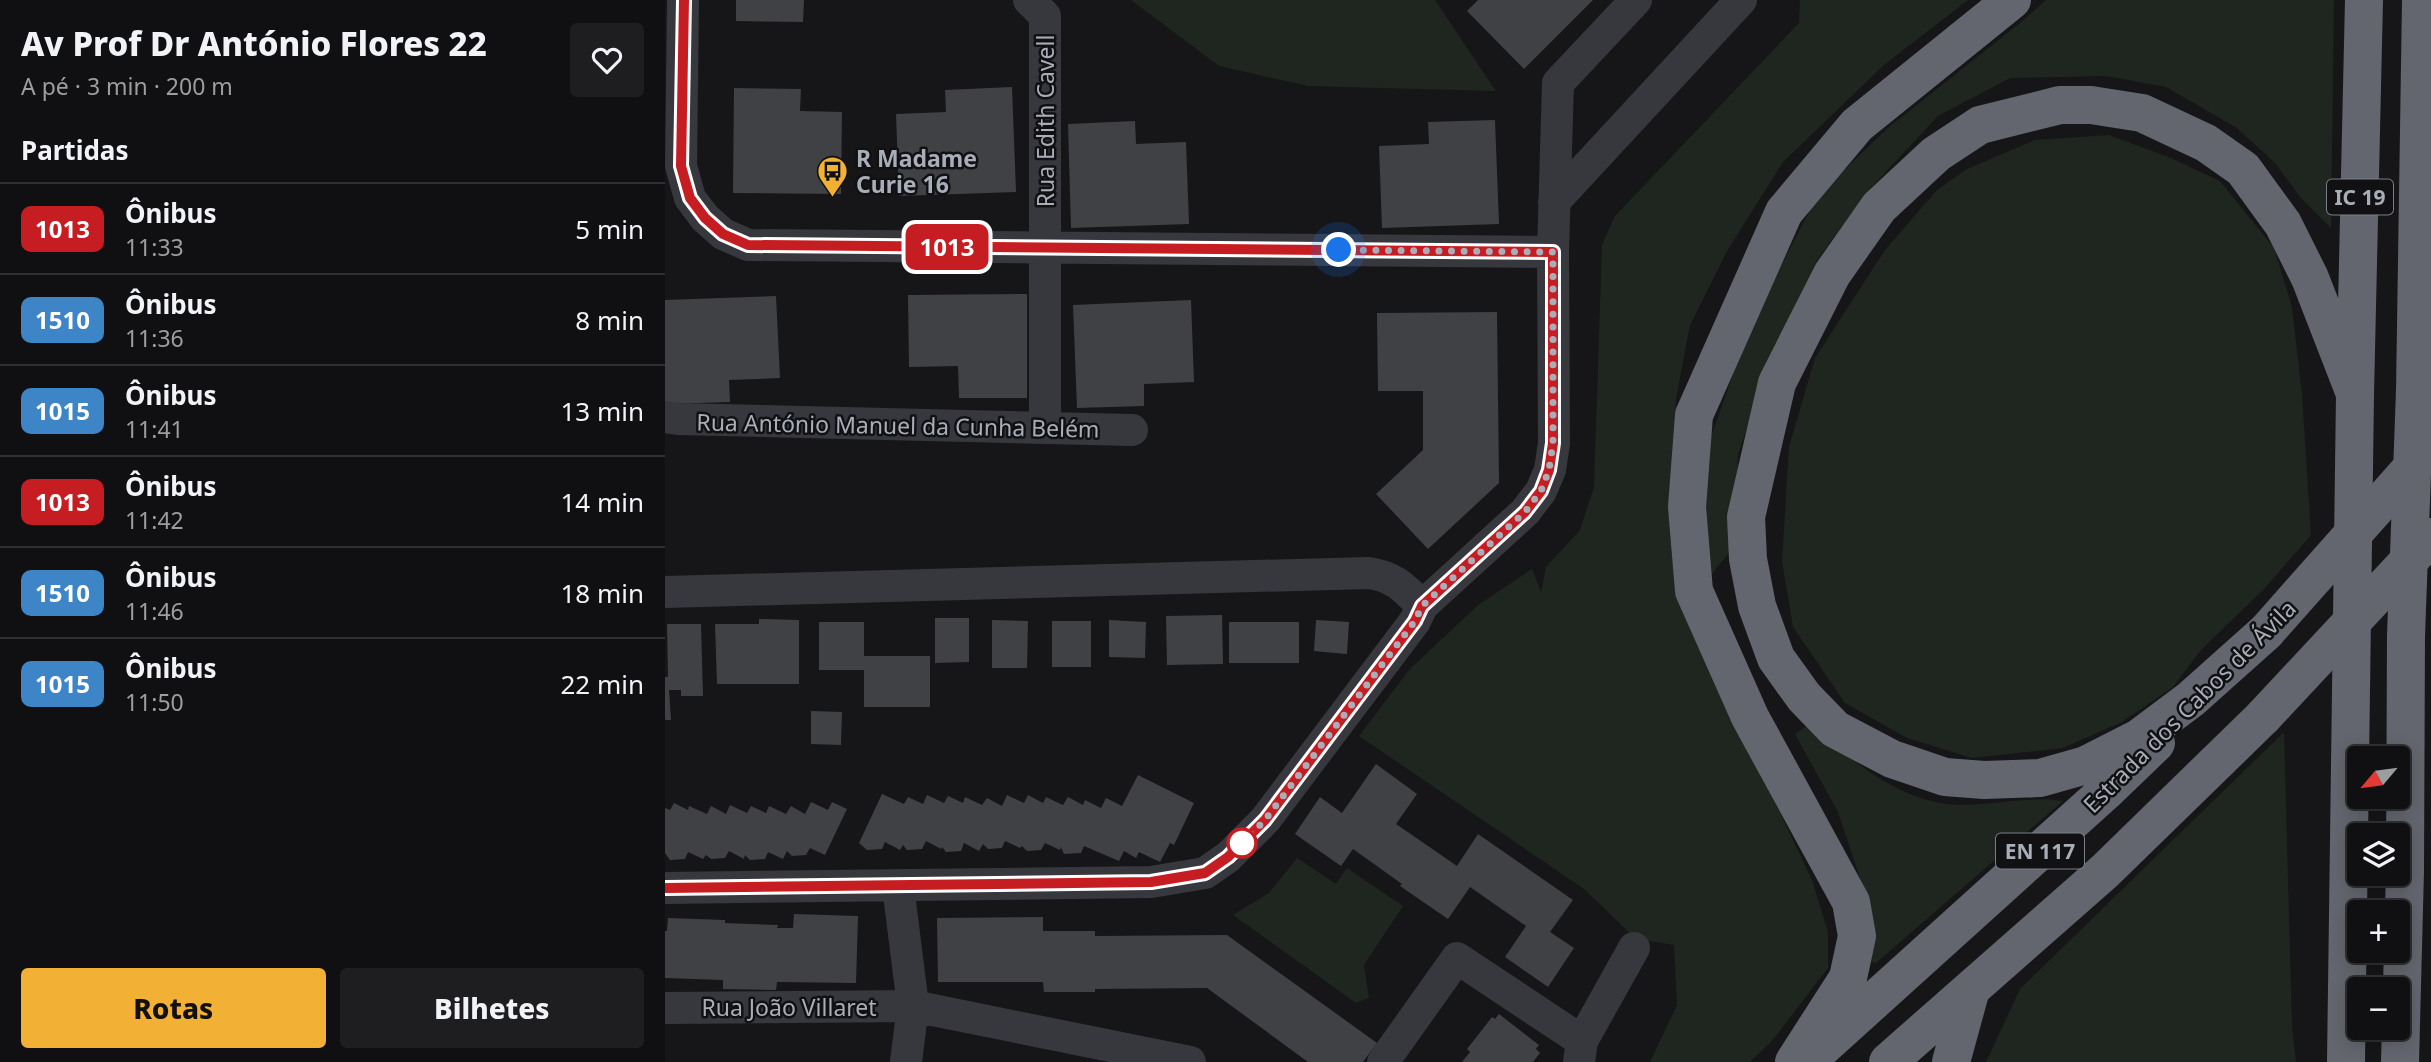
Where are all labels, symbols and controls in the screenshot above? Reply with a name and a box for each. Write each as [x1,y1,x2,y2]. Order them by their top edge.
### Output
text: Av Prof Dr António Flores 22 [21,21,487,66]
button: heart [570,23,644,97]
street label: Rua Edith Cavell [1029,35,1061,207]
text: A pé · 3 min · 200 m [21,70,233,102]
text: Partidas [21,132,128,168]
place label: R Madame Curie 16 [856,142,977,200]
bus stop icon: R Madame Curie 16 [816,154,850,198]
road number: IC 19 [2327,180,2393,214]
text: Ônibus [125,195,217,231]
text: 5 min [575,211,644,247]
text: 1013 [35,212,90,245]
line badge: 1013 [898,224,996,270]
text: 1013 [920,230,974,263]
text: 11:33 [125,231,184,263]
your location [1321,232,1356,267]
text: Ônibus [125,286,217,322]
text: 8 min [575,302,644,338]
text: 1510 [35,303,90,336]
text: 11:36 [125,322,184,354]
text: Ônibus [125,377,217,413]
text: 13 min [560,393,644,429]
text: 1015 [35,394,90,427]
street label: Rua António Manuel da Cunha Belém [696,405,1100,445]
text: 11:41 [125,413,184,445]
text: Ônibus [125,468,217,504]
text: 14 min [560,484,644,520]
text: 1013 [35,485,90,518]
text: 11:42 [125,504,184,536]
text: Ônibus [125,559,217,595]
text: 18 min [560,575,644,611]
text: 1510 [35,576,90,609]
street label: Estrada dos Cabos de Ávila [2076,593,2302,819]
text: 11:46 [125,595,184,627]
text: Ônibus [125,650,217,686]
text: 22 min [560,666,644,702]
text: 1015 [35,667,90,700]
text: 11:50 [125,686,184,718]
north arrow [2347,746,2410,808]
map controls [2347,746,2410,1040]
button: layers [2347,823,2410,886]
unlabelled marker [1227,828,1257,858]
road number: EN 117 [1996,834,2084,868]
button: + [2347,900,2410,963]
button: Rotas [21,968,326,1048]
button: Bilhetes [340,968,644,1048]
button: − [2347,977,2410,1040]
street label: Rua João Villaret [701,991,877,1023]

